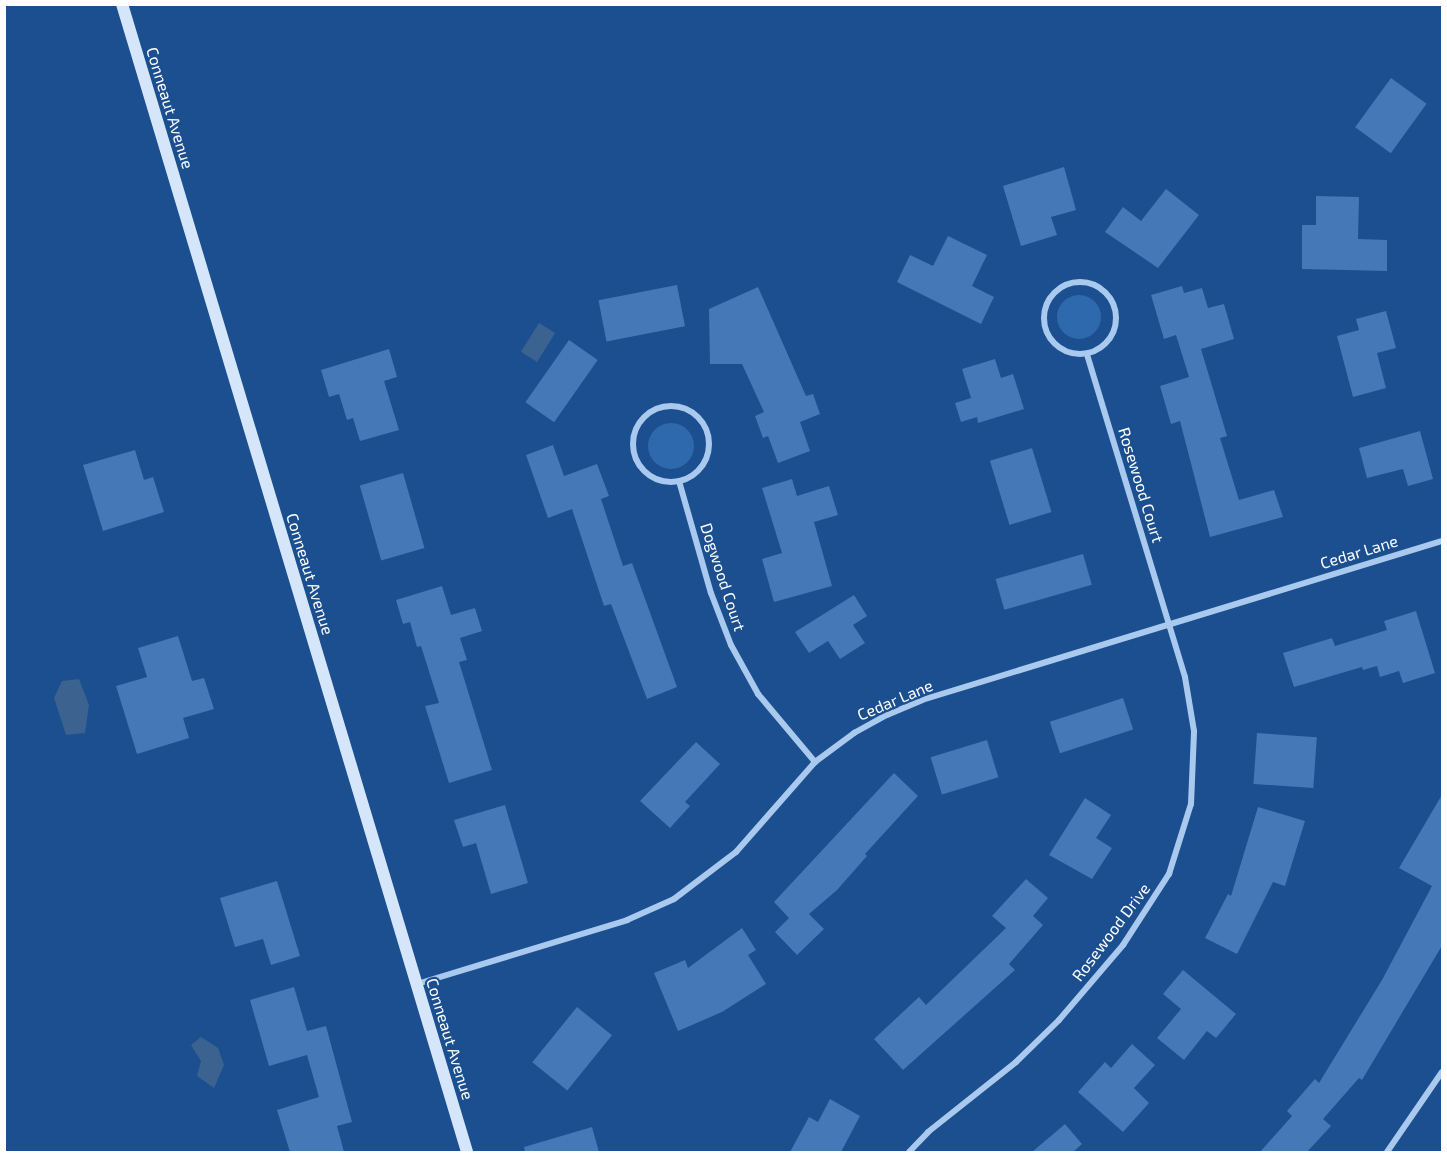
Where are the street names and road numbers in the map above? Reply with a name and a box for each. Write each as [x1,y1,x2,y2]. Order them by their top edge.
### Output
street label: Conneaut Avenue [142,45,198,171]
street label: Rosewood Court [1114,425,1168,545]
street label: Conneaut Avenue [282,511,338,637]
street label: Dogwood Court [696,521,750,633]
street label: Cedar Lane [1318,531,1400,573]
street label: Cedar Lane [854,675,936,725]
street label: Rosewood Drive [1068,879,1154,985]
street label: Conneaut Avenue [422,976,478,1102]

